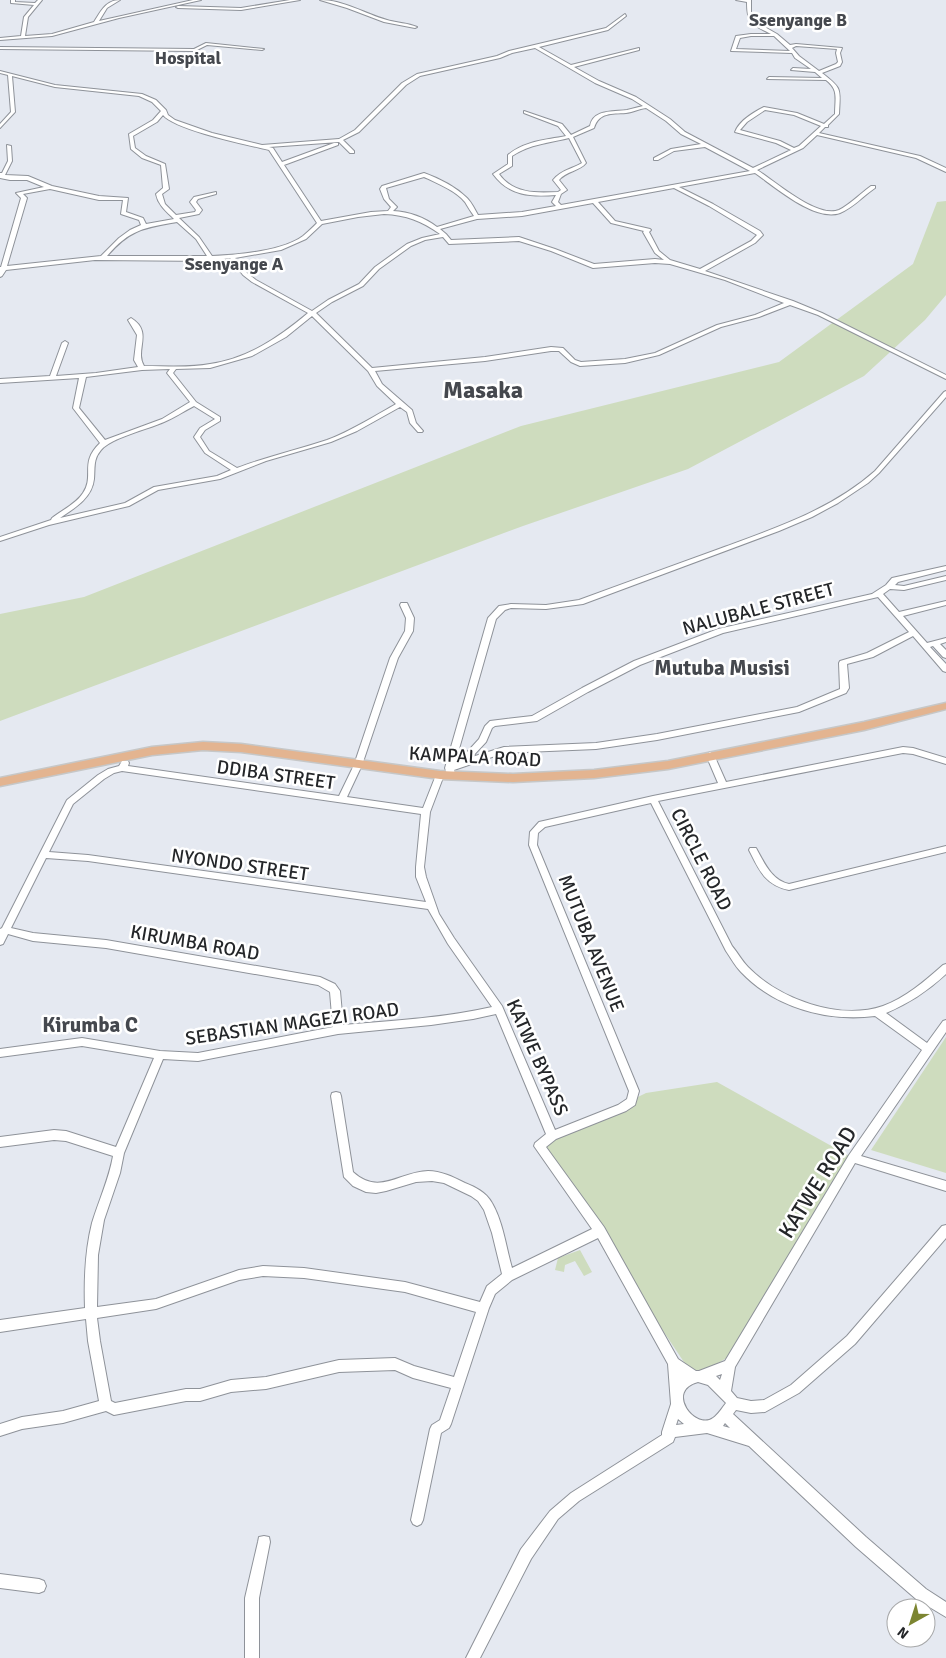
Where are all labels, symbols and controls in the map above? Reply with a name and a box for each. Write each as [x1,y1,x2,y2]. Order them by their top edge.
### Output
district label: Ssenyange B [749,9,847,31]
district label: Hospital [155,47,222,69]
district label: Ssenyange A [185,253,284,275]
district label: Masaka [443,375,523,405]
street label: NALUBALE STREET [680,577,837,641]
district label: Mutuba Musisi [654,655,790,681]
street label: KAMPALA ROAD [408,742,542,772]
street label: DDIBA STREET [215,755,337,795]
street label: CIRCLE ROAD [665,804,737,915]
street label: NYONDO STREET [170,843,311,887]
street label: MUTUBA AVENUE [553,871,630,1016]
street label: KIRUMBA ROAD [128,920,261,966]
street label: KATWE BYPASS [501,995,574,1119]
street label: SEBASTIAN MAGEZI ROAD [184,997,401,1051]
district label: Kirumba C [42,1012,138,1038]
street label: KATWE ROAD [772,1121,862,1243]
north arrow [886,1598,936,1648]
text: N [894,1623,912,1642]

